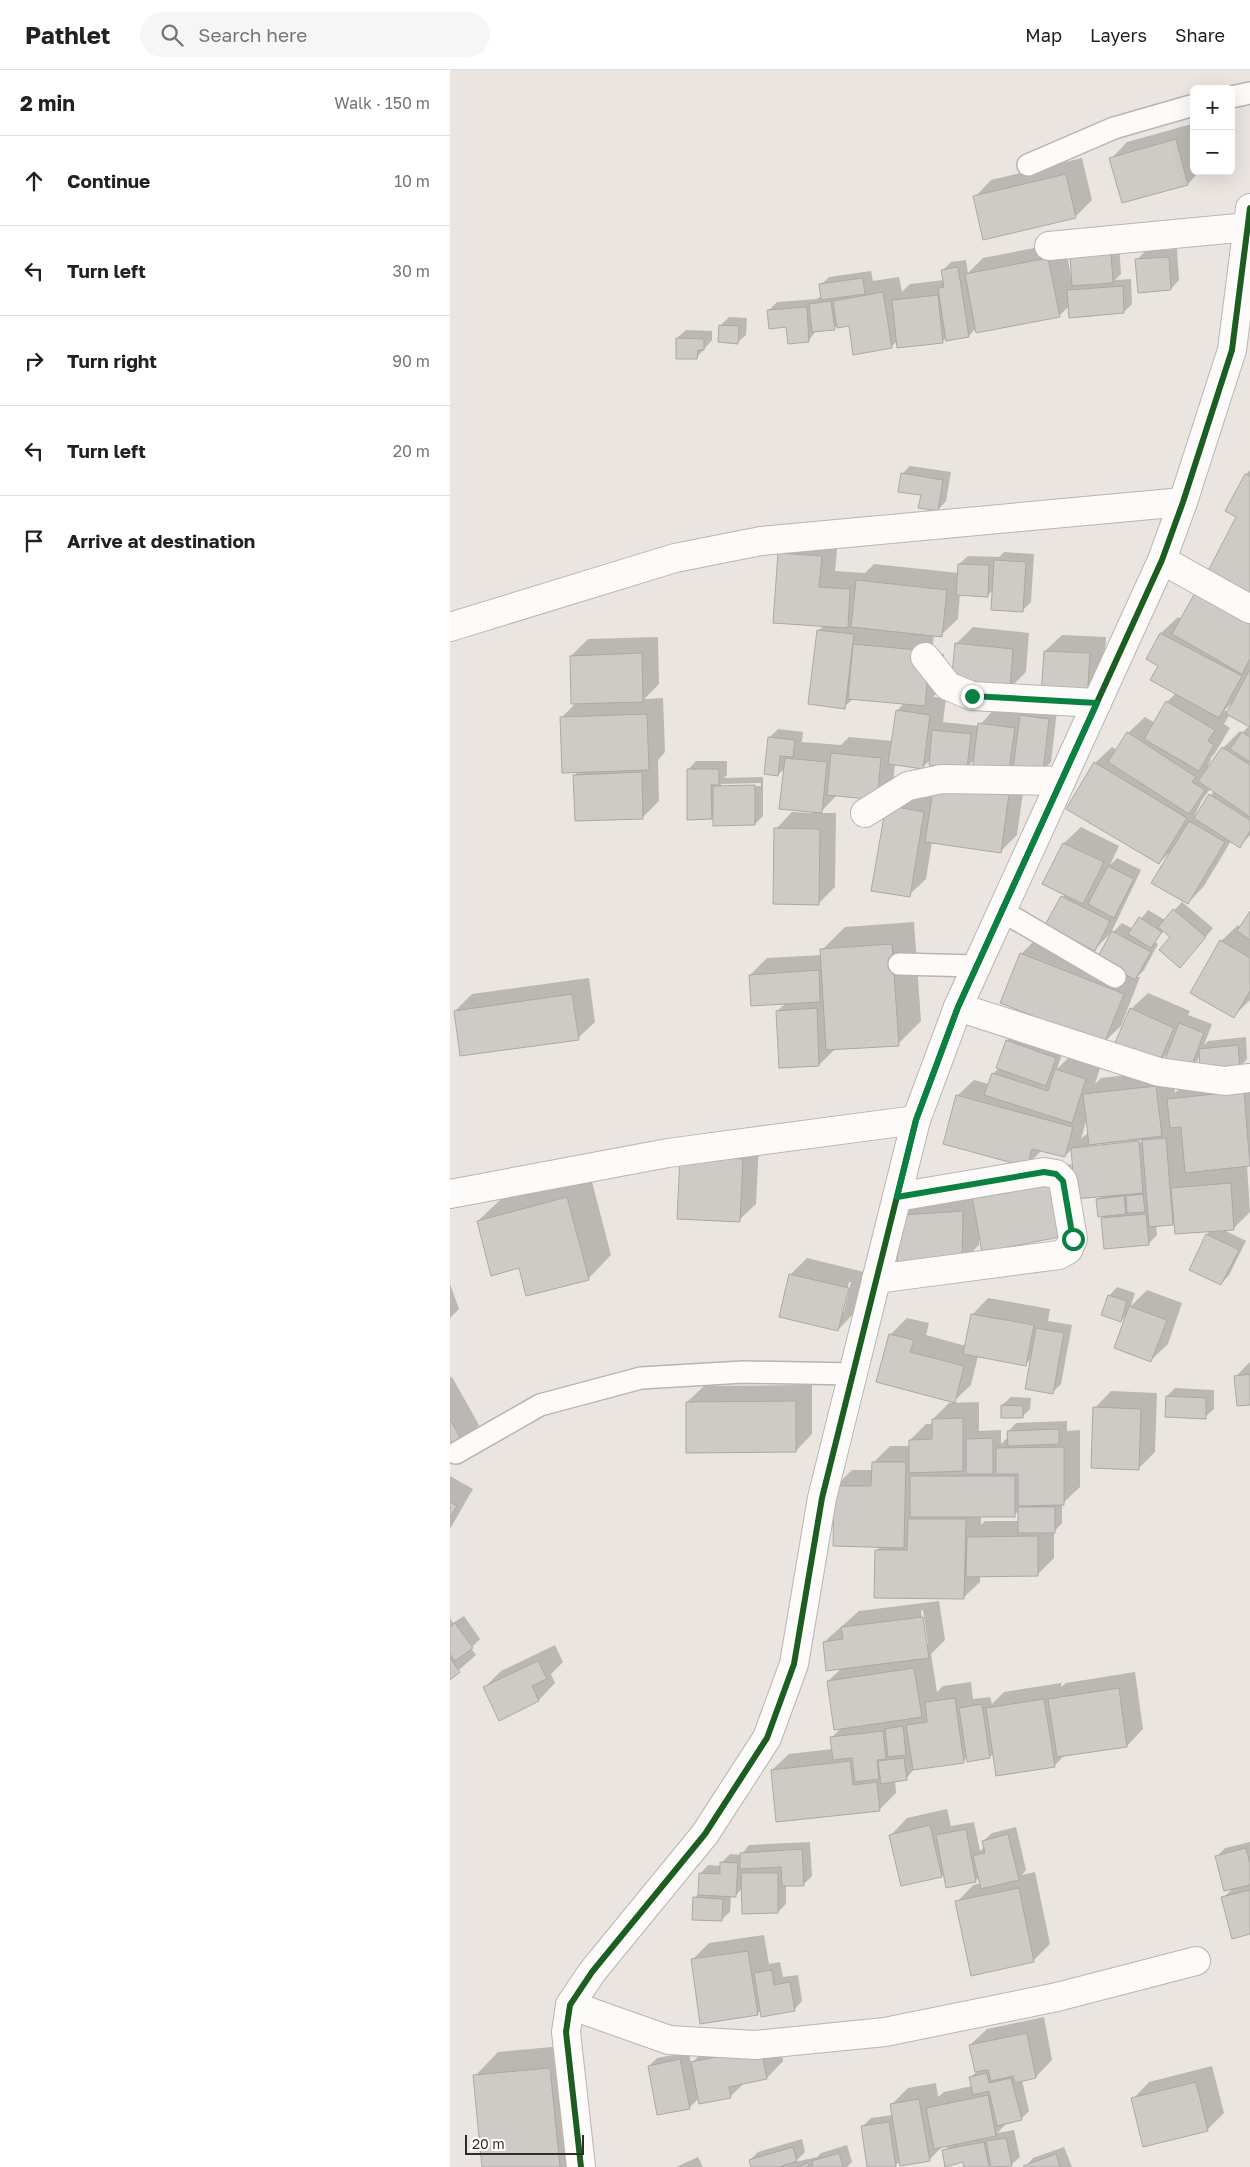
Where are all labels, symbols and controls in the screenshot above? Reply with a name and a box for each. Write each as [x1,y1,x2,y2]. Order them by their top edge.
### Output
search box [140,12,490,57]
text: Pathlet [25,20,110,49]
icon: search [158,21,186,49]
text: Search here [198,23,307,46]
text: Map [1025,24,1062,46]
text: Layers [1090,24,1147,46]
text: Share [1175,24,1225,46]
map controls [1190,85,1235,175]
button: + [1190,85,1235,130]
text: 2 min [20,90,75,116]
text: Walk · 150 m [334,93,430,113]
button: − [1190,130,1235,175]
icon: ahead [20,167,48,195]
text: Continue [67,169,150,192]
text: 10 m [394,171,430,191]
icon: left [20,257,48,285]
text: Turn left [67,259,146,282]
text: 30 m [393,261,430,281]
icon: right [20,347,48,375]
text: Turn right [67,349,157,372]
text: 90 m [392,351,430,371]
icon: left [20,437,48,465]
text: Turn left [67,439,146,462]
text: 20 m [393,441,430,461]
icon: arrive [20,527,48,555]
text: Arrive at destination [67,529,255,552]
route end [961,685,984,708]
route start [1062,1228,1085,1251]
scale bar [465,2132,584,2155]
text: 20 m [472,2135,505,2152]

